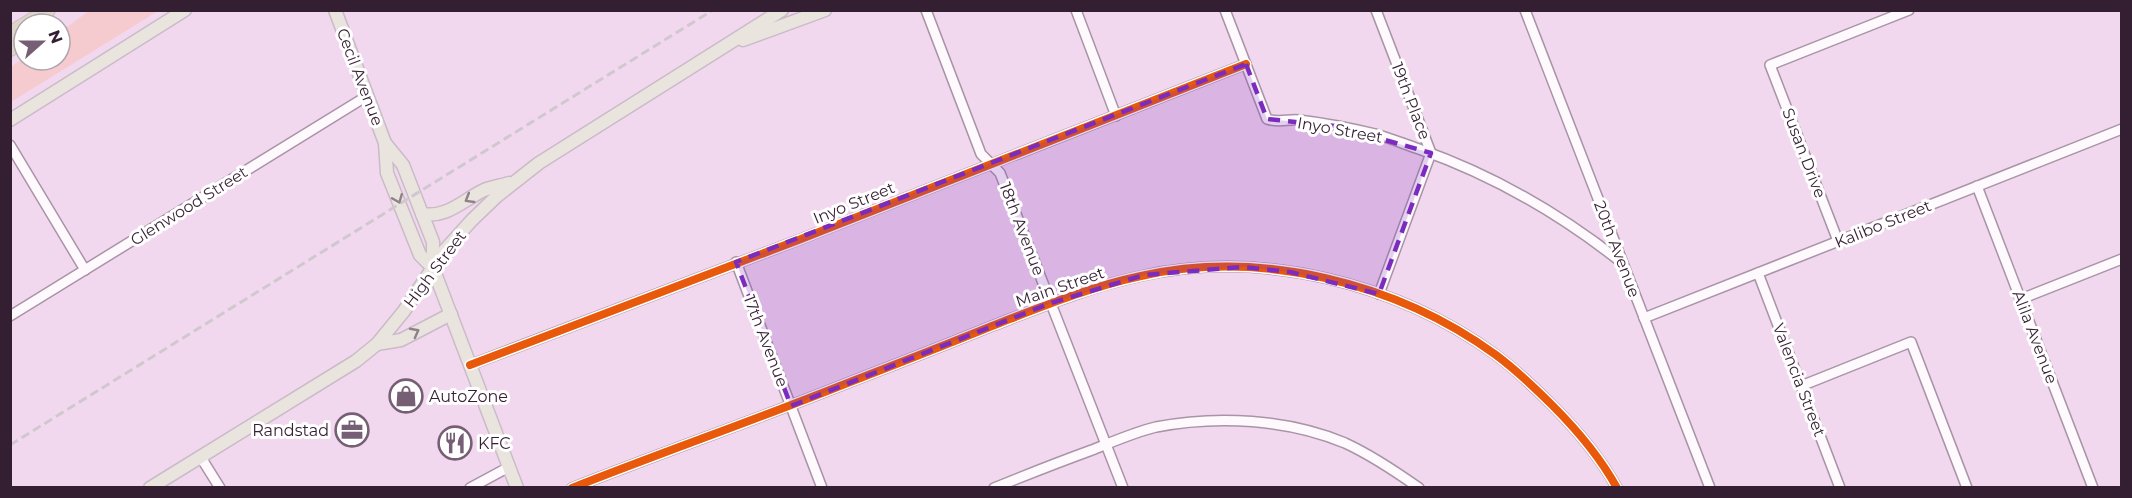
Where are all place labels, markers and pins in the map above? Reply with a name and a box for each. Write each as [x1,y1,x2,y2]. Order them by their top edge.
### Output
shop icon: AutoZone [388,378,424,414]
place label: AutoZone [429,387,508,406]
office icon: Randstad [334,412,370,448]
place label: Randstad [252,421,329,440]
restaurant icon: KFC [437,425,473,461]
place label: KFC [478,434,511,453]

